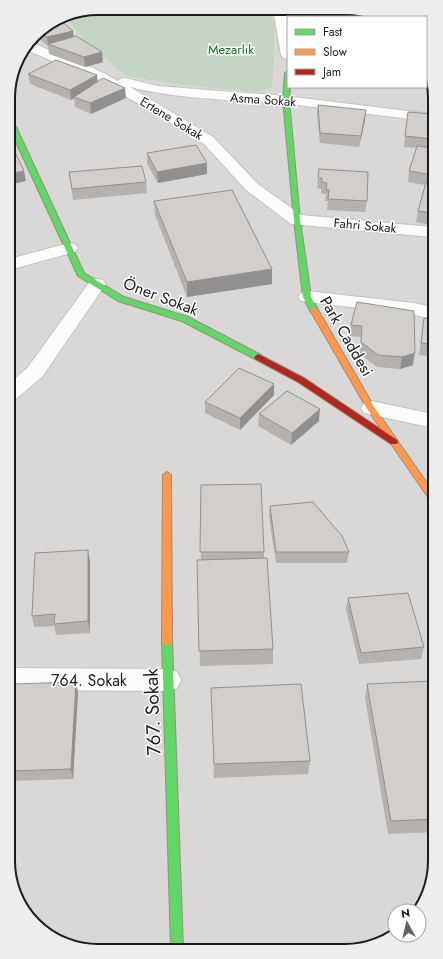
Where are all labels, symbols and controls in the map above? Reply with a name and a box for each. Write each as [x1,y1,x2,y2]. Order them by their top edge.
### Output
legend [287,16,427,88]
text: Fast [323,23,342,41]
park label: Mezarlık [208,40,254,59]
text: Slow [323,43,348,61]
text: Jam [321,63,341,81]
street label: Asma Sokak [229,88,297,111]
street label: Ertene Sokak [137,92,207,145]
street label: Fahri Sokak [333,213,397,238]
street label: Öner Sokak [120,272,203,322]
street label: Park Caddesi [314,292,379,381]
street label: 767. Sokak [137,667,168,756]
street label: 764. Sokak [51,669,128,692]
north arrow [387,903,427,943]
text: N [400,905,411,922]

